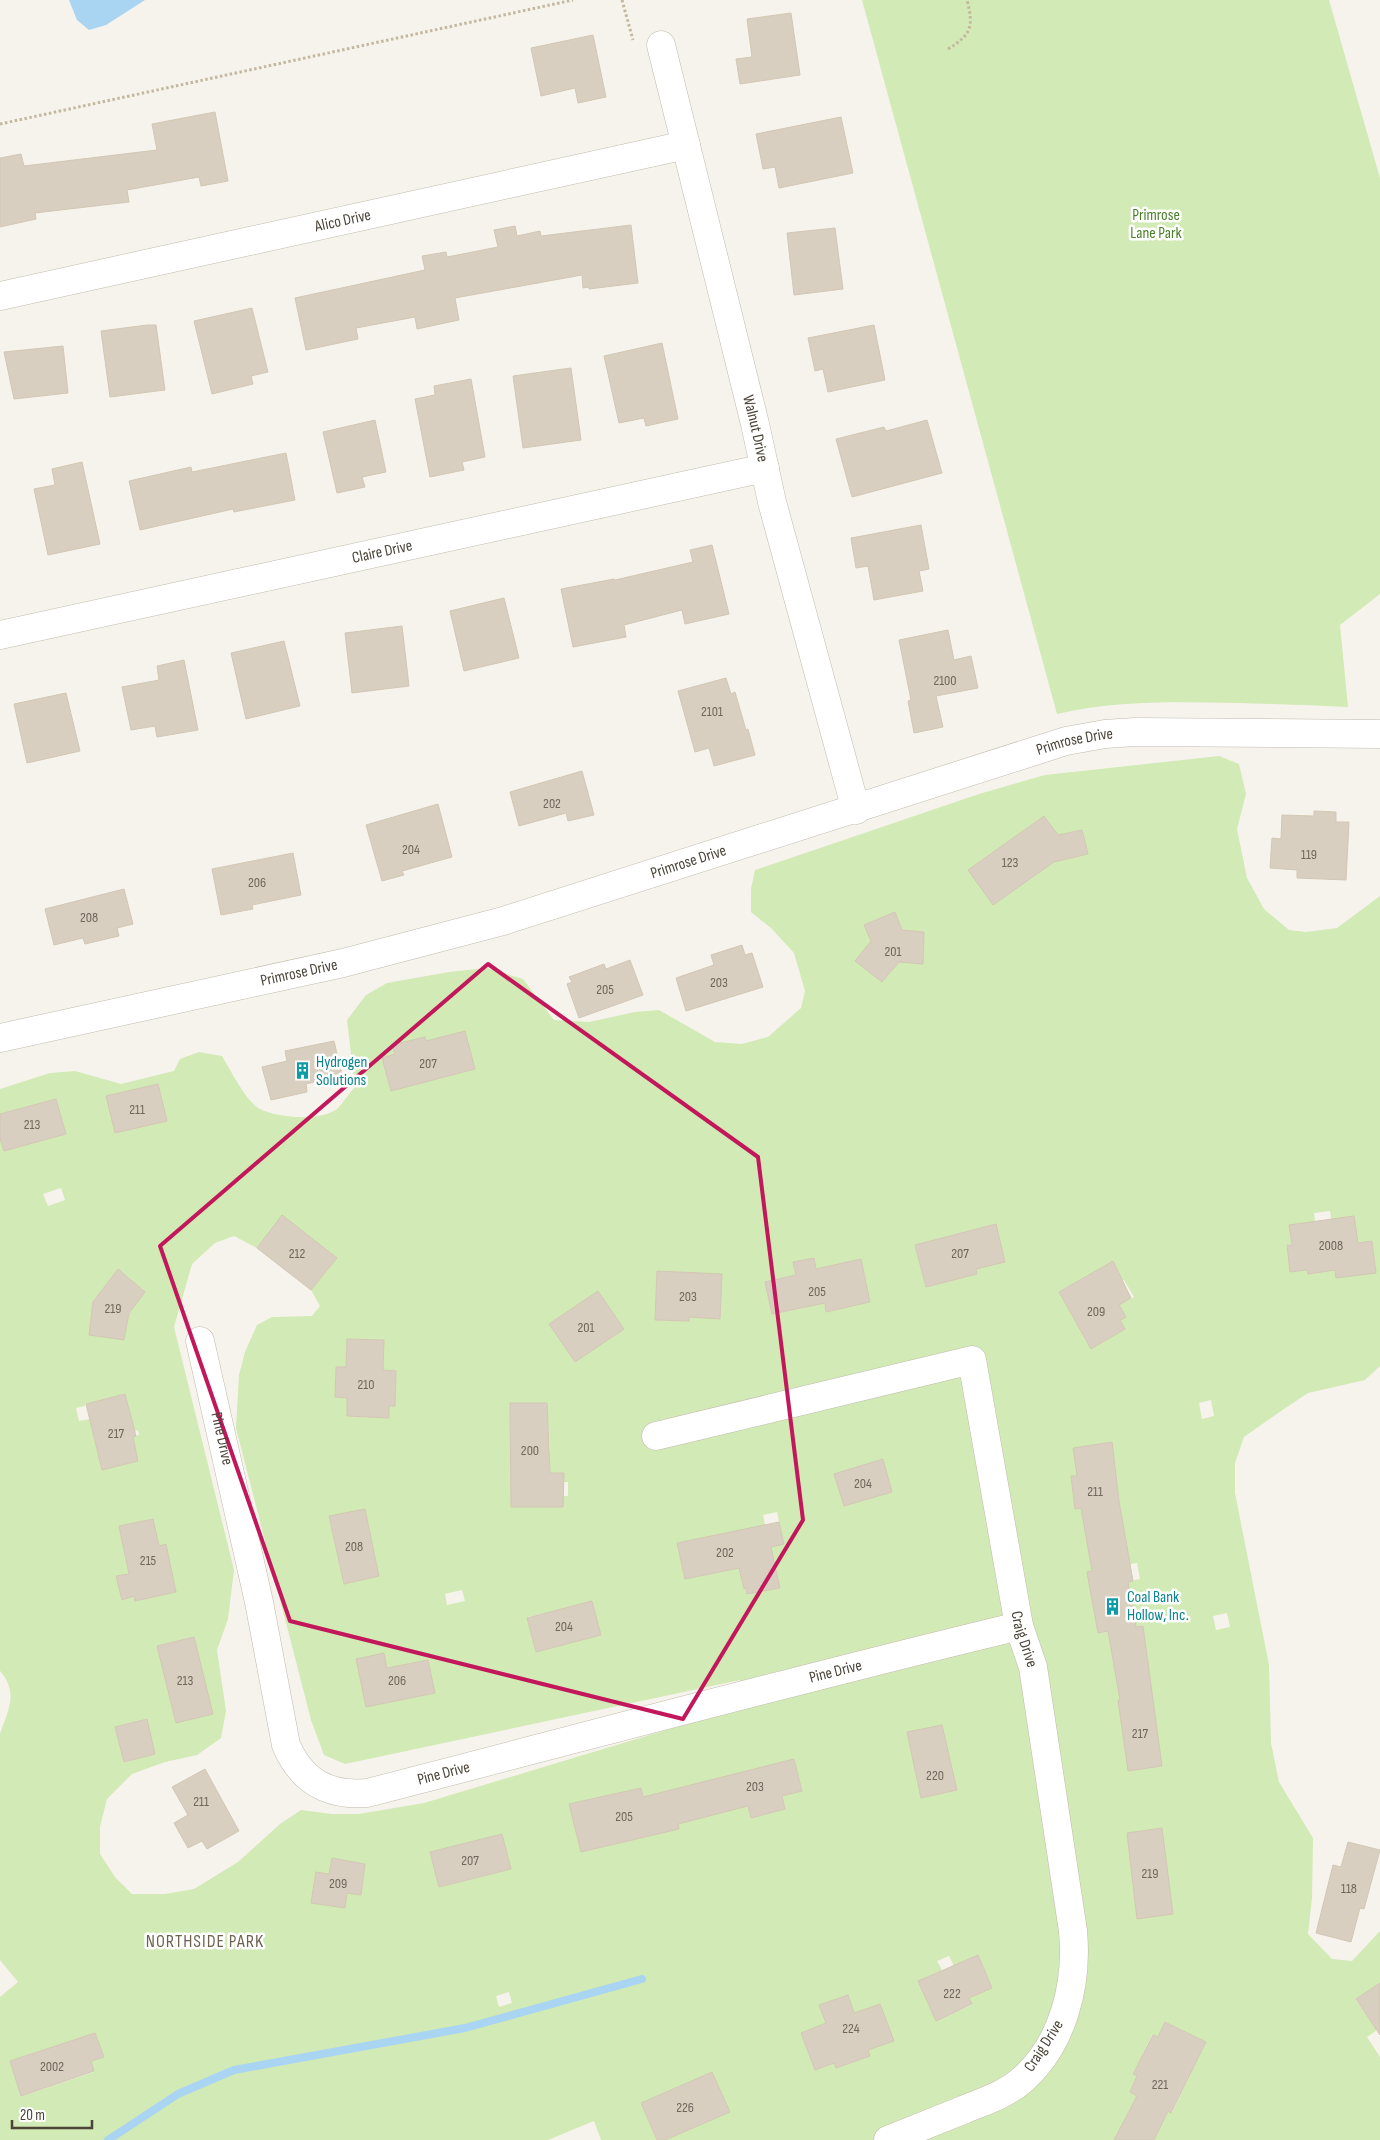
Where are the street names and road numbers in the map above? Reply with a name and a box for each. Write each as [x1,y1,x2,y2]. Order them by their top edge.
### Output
street label: Alico Drive [312,205,373,236]
street label: Walnut Drive [739,393,772,464]
street label: Claire Drive [350,536,414,567]
street label: Primrose Drive [1034,724,1114,759]
street label: Primrose Drive [648,841,728,883]
street label: Primrose Drive [259,955,339,990]
street label: Pine Drive [207,1410,237,1467]
street label: Craig Drive [1007,1609,1042,1670]
street label: Pine Drive [807,1656,864,1687]
street label: Pine Drive [415,1757,472,1789]
street label: Craig Drive [1020,2016,1068,2076]

